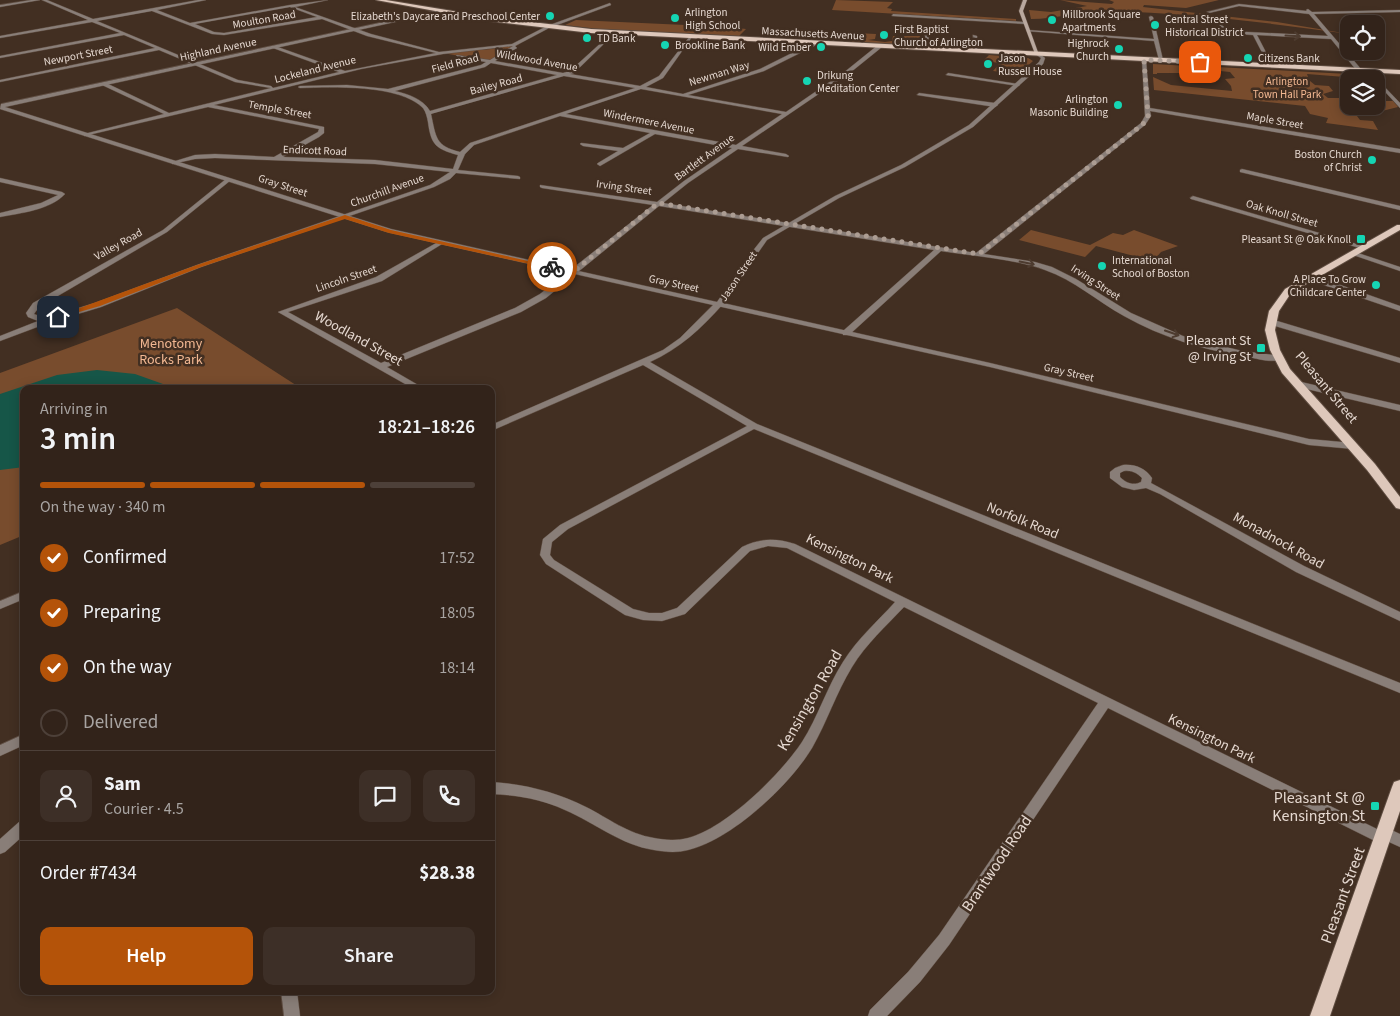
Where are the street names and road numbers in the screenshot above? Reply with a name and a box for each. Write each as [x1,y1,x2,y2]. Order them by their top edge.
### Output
street label: Moulton Road [231,7,297,32]
street label: Massachusetts Avenue [761,23,865,44]
street label: Highland Avenue [178,34,258,65]
street label: Newport Street [42,41,114,70]
street label: Wildwood Avenue [495,46,579,75]
street label: Field Road [430,50,480,77]
street label: Lockeland Avenue [273,52,358,87]
street label: Newman Way [687,57,751,90]
street label: Bailey Road [468,70,524,99]
street label: Temple Street [247,97,313,122]
street label: Windermere Avenue [602,105,696,138]
street label: Maple Street [1245,108,1305,133]
street label: Bartlett Avenue [671,130,738,184]
street label: Endicott Road [283,142,347,159]
street label: Gray Street [256,170,310,201]
street label: Churchill Avenue [348,170,427,211]
street label: Irving Street [595,176,653,199]
street label: Oak Knoll Street [1244,196,1320,231]
street label: Valley Road [91,225,145,264]
street label: Jason Street [716,248,761,304]
street label: Lincoln Street [314,261,379,296]
street label: Irving Street [1068,261,1124,304]
street label: Gray Street [647,271,701,296]
street label: Woodland Street [311,306,406,371]
street label: Pleasant Street [1290,347,1363,428]
street label: Gray Street [1042,359,1096,386]
street label: Norfolk Road [983,497,1062,545]
street label: Monadnock Road [1229,507,1328,574]
street label: Kensington Park [802,529,897,589]
street label: Kensington Road [772,646,848,755]
street label: Kensington Park [1164,709,1259,769]
street label: Brantwood Road [956,811,1037,916]
street label: Pleasant Street [1315,844,1371,947]

